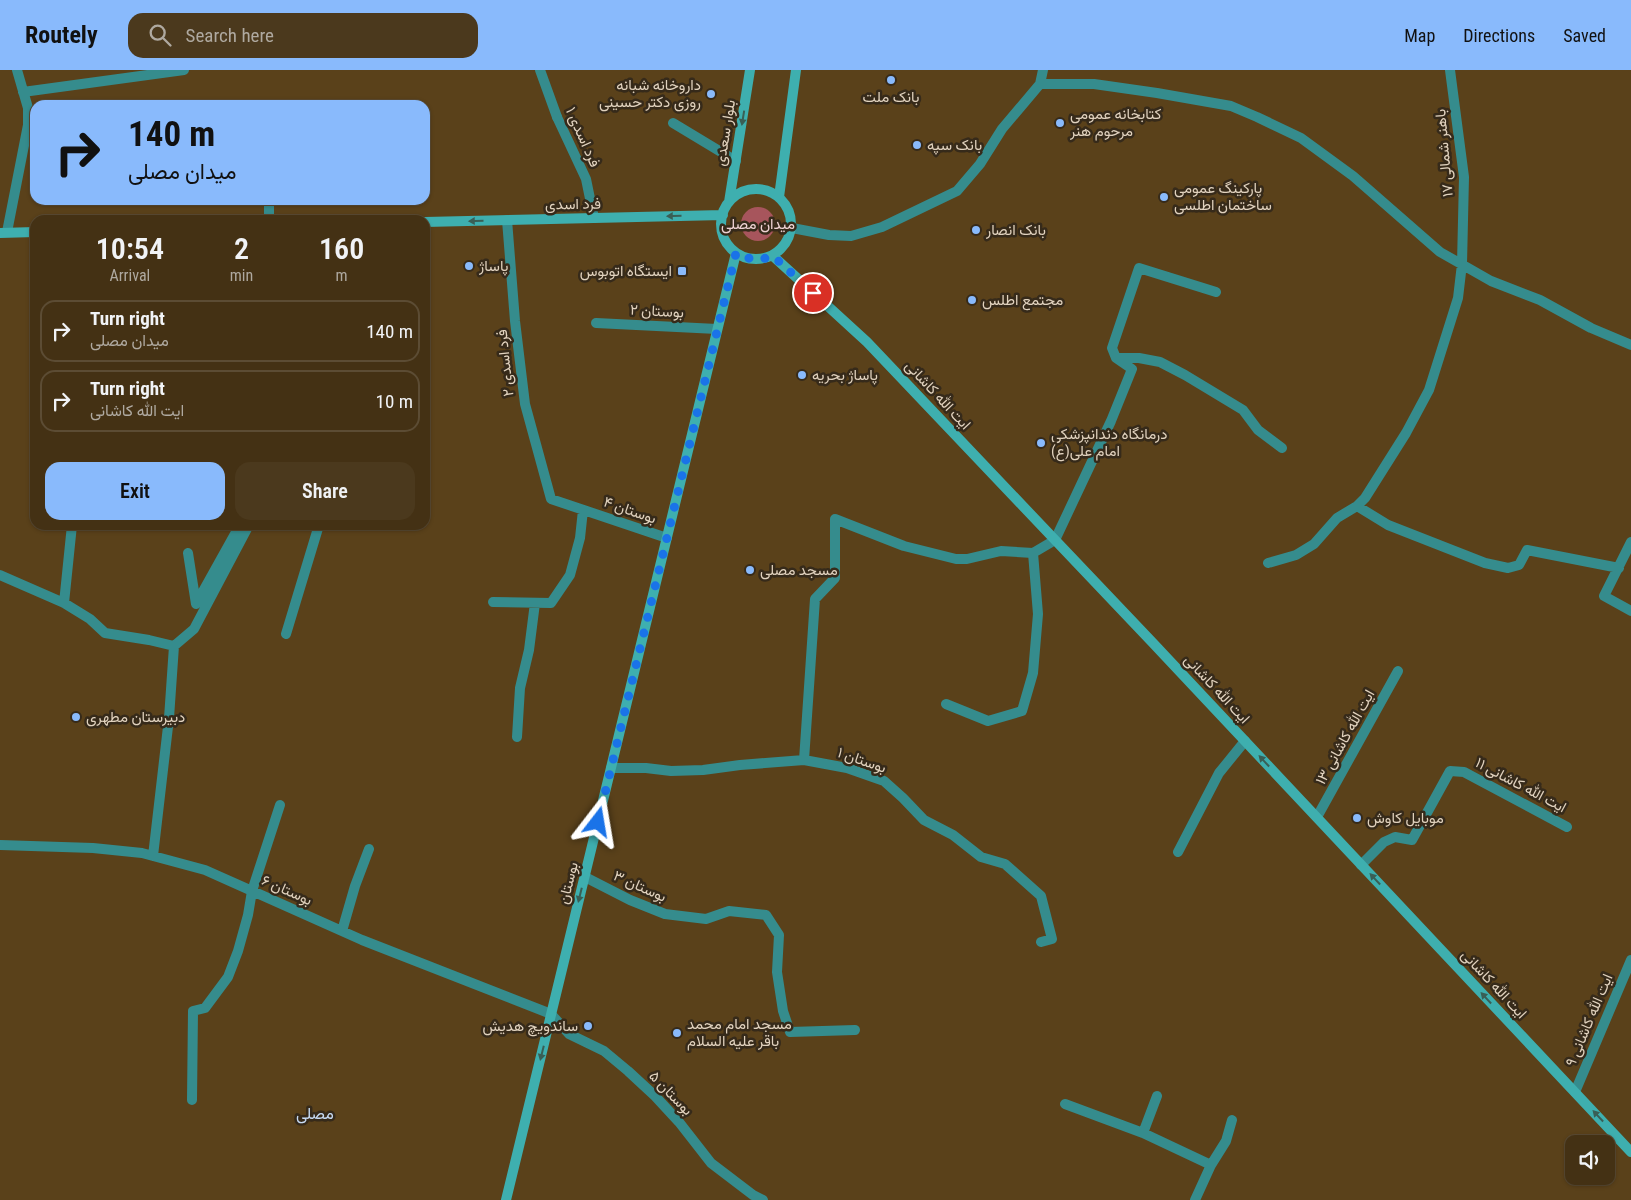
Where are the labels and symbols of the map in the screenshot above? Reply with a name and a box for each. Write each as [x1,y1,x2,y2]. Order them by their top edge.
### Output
marker: بانک ملت [885,74,897,86]
place label: داروخانه شبانه روزی دکتر حسینی [599,76,701,112]
marker: داروخانه شبانه روزی دکتر حسینی [705,88,717,100]
place label: بانک ملت [863,88,919,106]
street label: بلوار سعدی [711,99,740,168]
street label: فرد اسدی ۱ [561,104,604,170]
place label: کتابخانه عمومی مرحوم هنر [1069,105,1162,141]
street label: باهنر شمالی ۱۷ [1431,108,1458,198]
one-way arrow [738,111,746,127]
marker: کتابخانه عمومی مرحوم هنر [1054,117,1066,129]
place label: بانک سپه [927,136,982,155]
marker: بانک سپه [911,139,923,151]
place label: پارکینگ عمومی ساختمان اطلسی [1174,179,1272,215]
marker: پارکینگ عمومی ساختمان اطلسی [1158,191,1170,203]
street label: فرد اسدی [545,195,601,214]
one-way arrow [666,212,682,220]
park label: میدان مصلی [721,215,795,234]
one-way arrow [468,217,484,225]
place label: بانک انصار [985,221,1046,239]
marker: بانک انصار [970,224,982,236]
place label: پاساژ [478,257,509,276]
marker: پاساژ [463,260,475,272]
place label: ایستگاه اتوبوس [580,262,672,281]
marker: ایستگاه اتوبوس [676,265,688,277]
pin [792,272,834,314]
place label: مجتمع اطلس [982,291,1063,311]
marker: مجتمع اطلس [966,294,978,306]
street label: بوستان ۲ [630,301,684,321]
street label: فرد اسدی ۲ [493,328,518,397]
street label: ایت الله کاشانی [901,357,975,434]
place label: پاساژ بحریه [812,366,878,385]
marker: پاساژ بحریه [796,369,808,381]
place label: درمانگاه دندانپزشکی امام علی(ع) [1051,425,1167,462]
marker: درمانگاه دندانپزشکی امام علی(ع) [1035,437,1047,449]
street label: بوستان ۴ [601,493,659,527]
place label: مسجد مصلی [760,561,838,580]
marker: مسجد مصلی [744,564,756,576]
street label: ایت الله کاشانی [1180,651,1254,728]
street label: ایت الله کاشانی ۱۳ [1311,686,1379,788]
place label: دبیرستان مطهری [86,708,185,727]
marker: دبیرستان مطهری [70,711,82,723]
street label: بوستان ۱ [835,743,889,777]
street label: ایت الله کاشانی ۱۱ [1472,754,1570,817]
one-way arrow [1258,755,1270,767]
position arrow [571,795,623,847]
place label: موبایل کاوش [1367,809,1444,828]
marker: موبایل کاوش [1351,812,1363,824]
street label: بوستان [554,860,582,906]
street label: بوستان ۳ [611,866,669,906]
street label: بوستان ۶ [259,871,315,909]
one-way arrow [1369,874,1381,886]
one-way arrow [576,888,584,903]
street label: ایت الله کاشانی [1457,946,1531,1023]
street label: ایت الله کاشانی ۹ [1561,971,1618,1069]
one-way arrow [1480,992,1492,1004]
place label: مسجد امام محمد باقر علیه السلام [687,1015,792,1051]
place label: ساندویچ هدیش [482,1017,578,1037]
marker: ساندویچ هدیش [582,1020,594,1032]
marker: مسجد امام محمد باقر علیه السلام [671,1027,683,1039]
one-way arrow [537,1046,545,1061]
street label: بوستان ۵ [645,1067,697,1119]
district label: مصلی [296,1104,334,1124]
one-way arrow [1592,1110,1604,1122]

